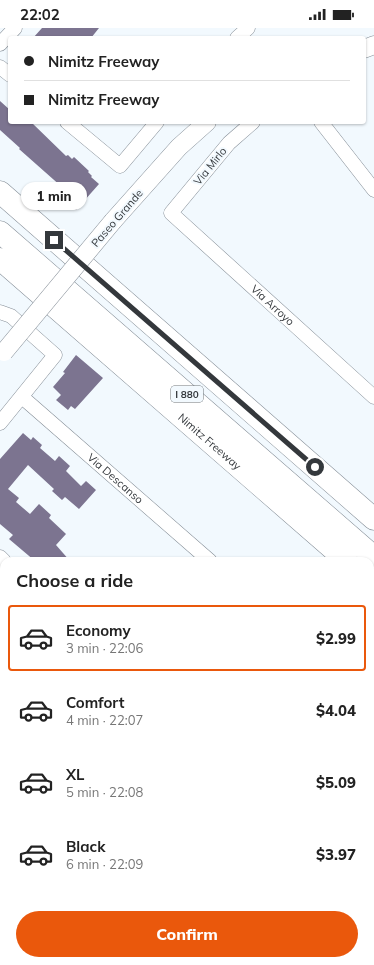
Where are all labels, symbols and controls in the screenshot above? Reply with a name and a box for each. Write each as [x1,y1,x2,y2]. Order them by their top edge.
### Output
text: 22:02 [20,5,60,24]
text: Nimitz Freeway [48,52,159,71]
text: Nimitz Freeway [48,90,159,109]
street label: Via Mirlo [190,144,230,188]
callout: 1 min [21,182,87,210]
street label: Paseo Grande [88,186,146,250]
text: 1 min [37,188,71,204]
route end [45,231,63,249]
street label: Via Arroyo [248,282,297,328]
road number: I 880 [171,386,203,402]
street label: Nimitz Freeway [175,410,244,473]
street label: Via Descanso [85,450,146,507]
route start [306,458,324,476]
text: Choose a ride [16,569,133,592]
icon: car [18,620,54,656]
text: Economy [66,621,131,640]
text: $2.99 [316,629,356,648]
text: 3 min · 22:06 [66,640,143,656]
icon: car [18,692,54,728]
text: Comfort [66,693,124,712]
text: $4.04 [316,701,356,720]
text: 4 min · 22:07 [66,712,143,728]
icon: car [18,764,54,800]
text: XL [66,765,84,784]
text: $5.09 [316,773,356,792]
text: 5 min · 22:08 [66,784,143,800]
icon: car [18,836,54,872]
text: Black [66,837,105,856]
text: $3.97 [316,845,356,864]
text: 6 min · 22:09 [66,856,143,872]
button: Confirm [16,911,358,957]

